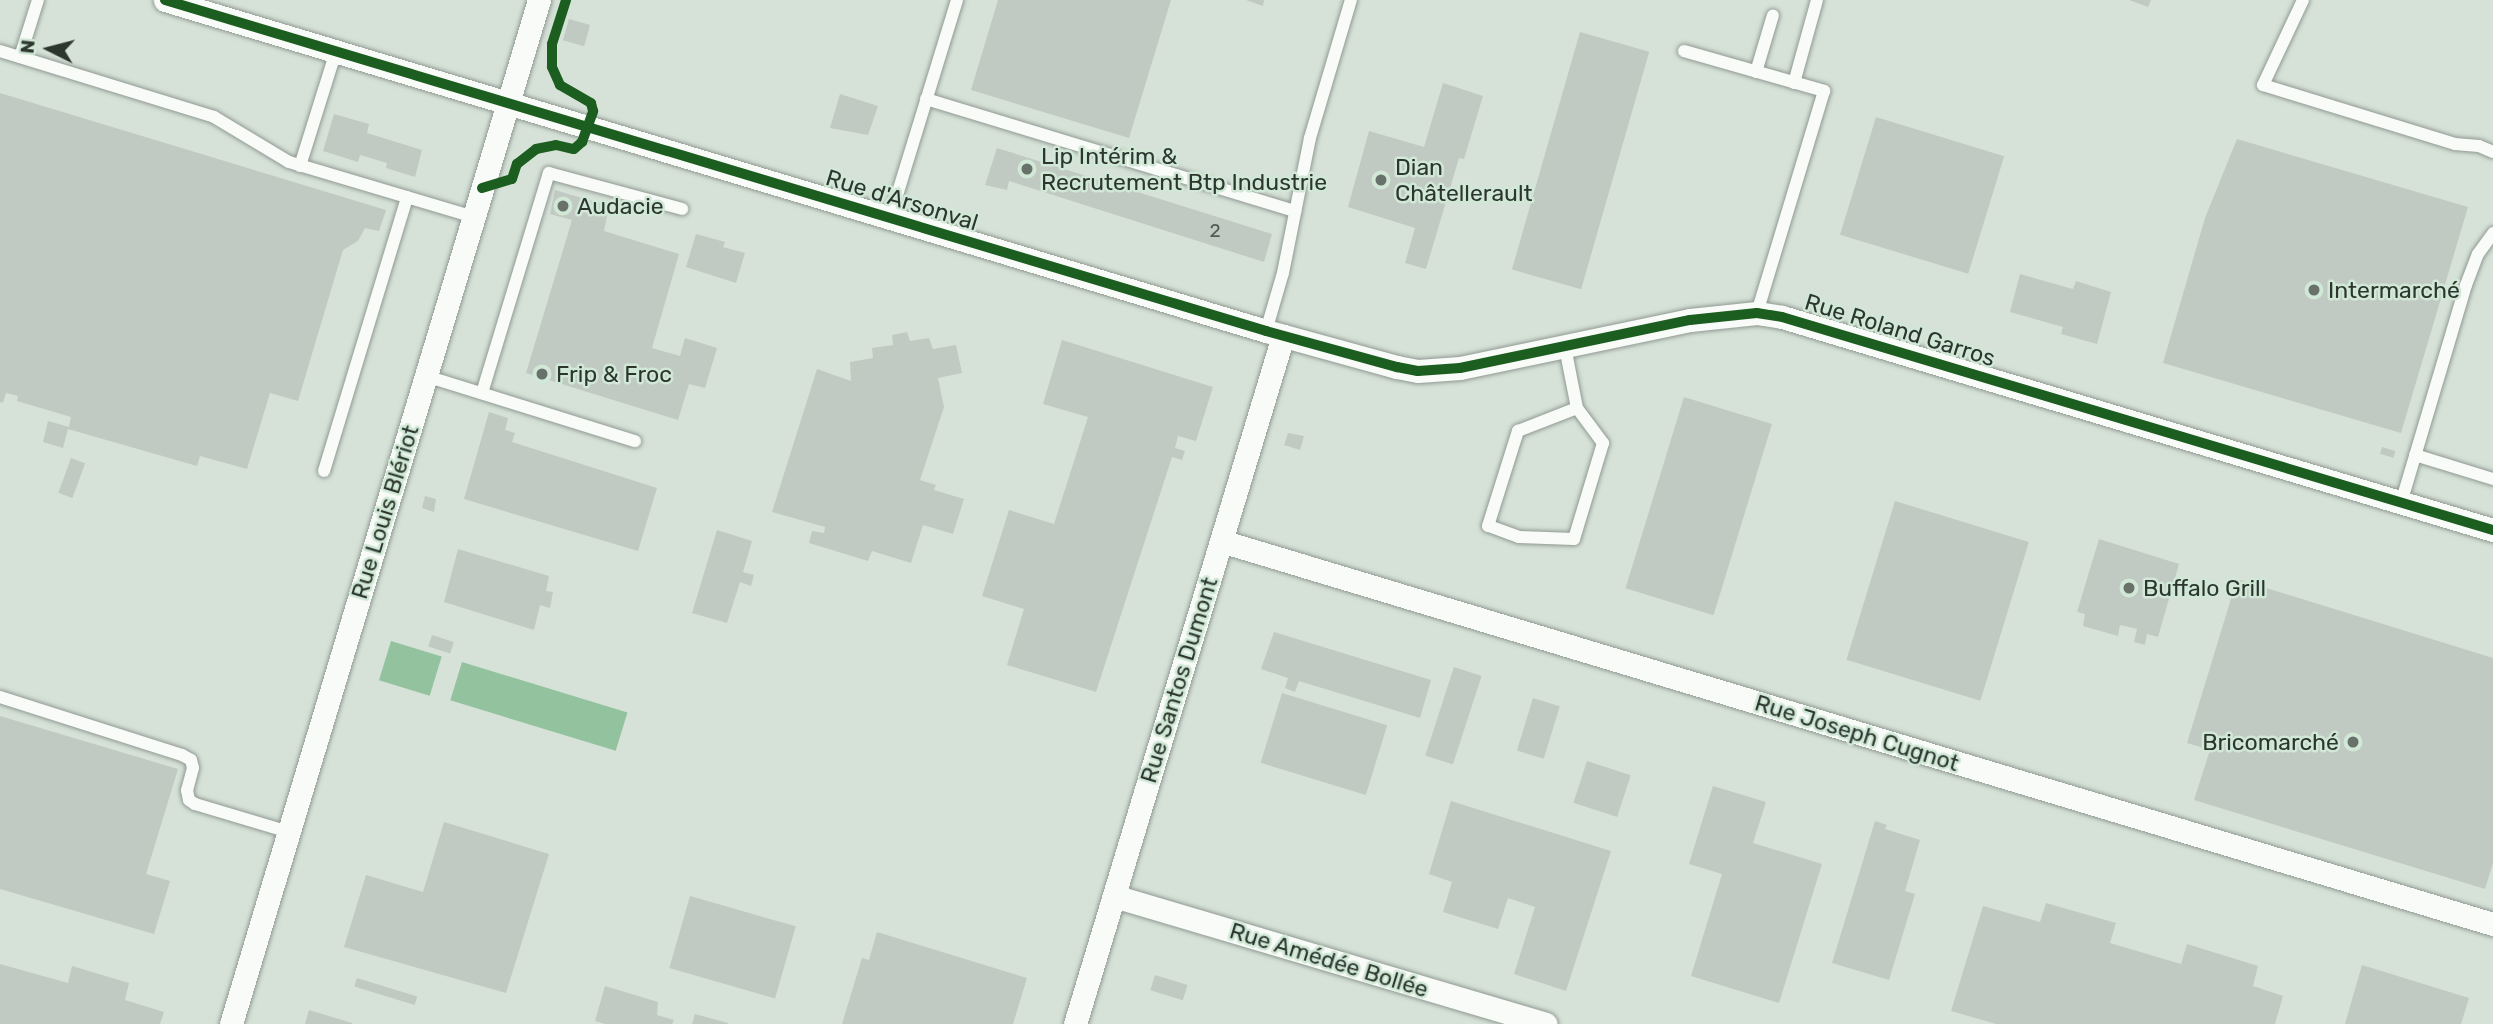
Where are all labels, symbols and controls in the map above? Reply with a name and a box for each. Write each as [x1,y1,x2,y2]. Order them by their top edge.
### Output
north arrow [14,14,84,84]
text: N [15,39,40,55]
place label: Lip Intérim & Recrutement Btp Industrie [1041,142,1327,196]
place label: Dian Châtellerault [1395,153,1533,207]
marker: Lip Intérim & Recrutement Btp Industrie [1019,161,1035,177]
street label: Rue d'Arsonval [823,164,981,236]
marker: Dian Châtellerault [1373,172,1389,188]
place label: Audacie [577,192,664,220]
marker: Audacie [555,198,571,214]
house number: 2 [1209,220,1221,242]
place label: Intermarché [2328,276,2460,304]
marker: Intermarché [2306,282,2322,298]
street label: Rue Roland Garros [1801,288,1999,372]
place label: Frip & Froc [556,360,672,388]
marker: Frip & Froc [534,366,550,382]
street label: Rue Louis Blériot [345,422,425,602]
street label: Rue Santos Dumont [1135,574,1223,786]
place label: Buffalo Grill [2143,574,2266,602]
marker: Buffalo Grill [2121,580,2137,596]
street label: Rue Joseph Cugnot [1752,689,1962,777]
place label: Bricomarché [2202,728,2339,756]
marker: Bricomarché [2345,734,2361,750]
street label: Rue Amédée Bollée [1226,917,1432,1003]

